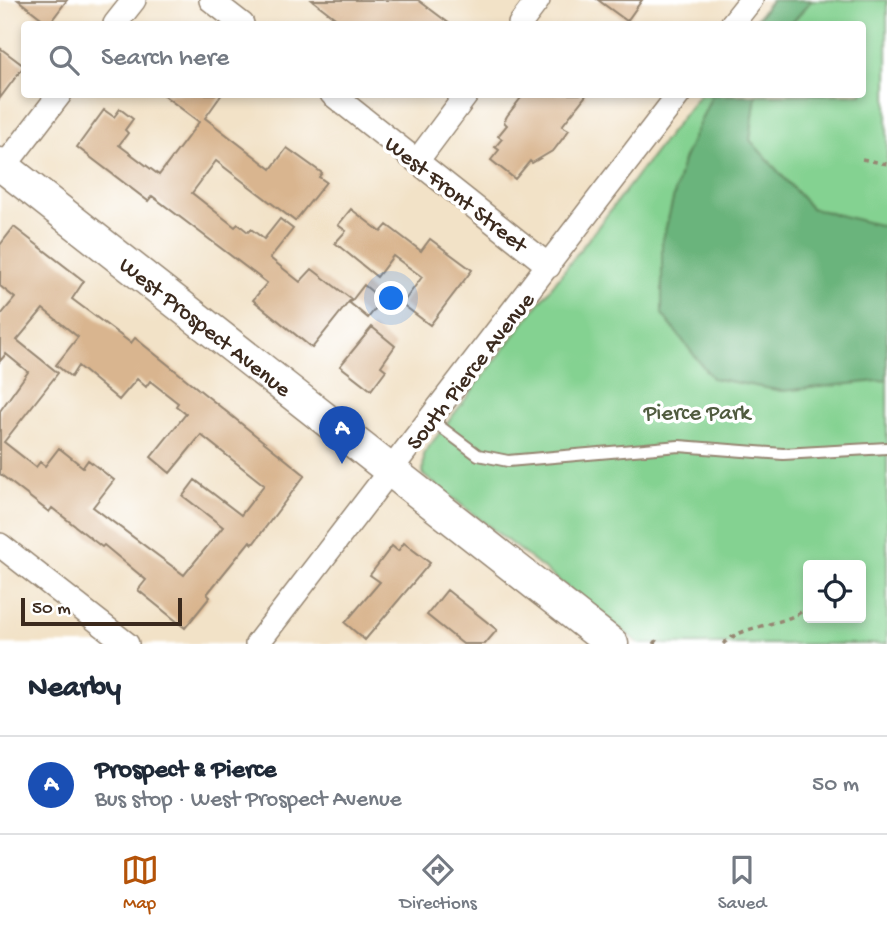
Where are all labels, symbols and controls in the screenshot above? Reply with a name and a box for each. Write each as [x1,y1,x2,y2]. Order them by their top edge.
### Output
search box [21,21,866,98]
icon: search [45,41,83,79]
text: Search here [101,44,229,75]
street label: West Front Street [378,132,533,261]
street label: West Prospect Avenue [113,253,296,405]
your location [374,281,408,315]
street label: South Pierce Avenue [402,287,542,456]
park label: Pierce Park [643,401,753,428]
pin: A [319,406,365,464]
map controls [803,560,866,623]
button: locate [803,560,866,623]
scale bar [21,595,182,627]
text: 50 m [32,598,71,621]
text: Nearby [28,672,121,707]
text: Prospect & Pierce [95,756,276,787]
text: A [44,772,58,799]
text: 50 m [812,772,859,799]
text: Bus stop · West Prospect Avenue [95,787,402,814]
tab: Map [121,851,159,916]
tab: Directions [400,851,477,916]
tab: Saved [718,851,766,916]

